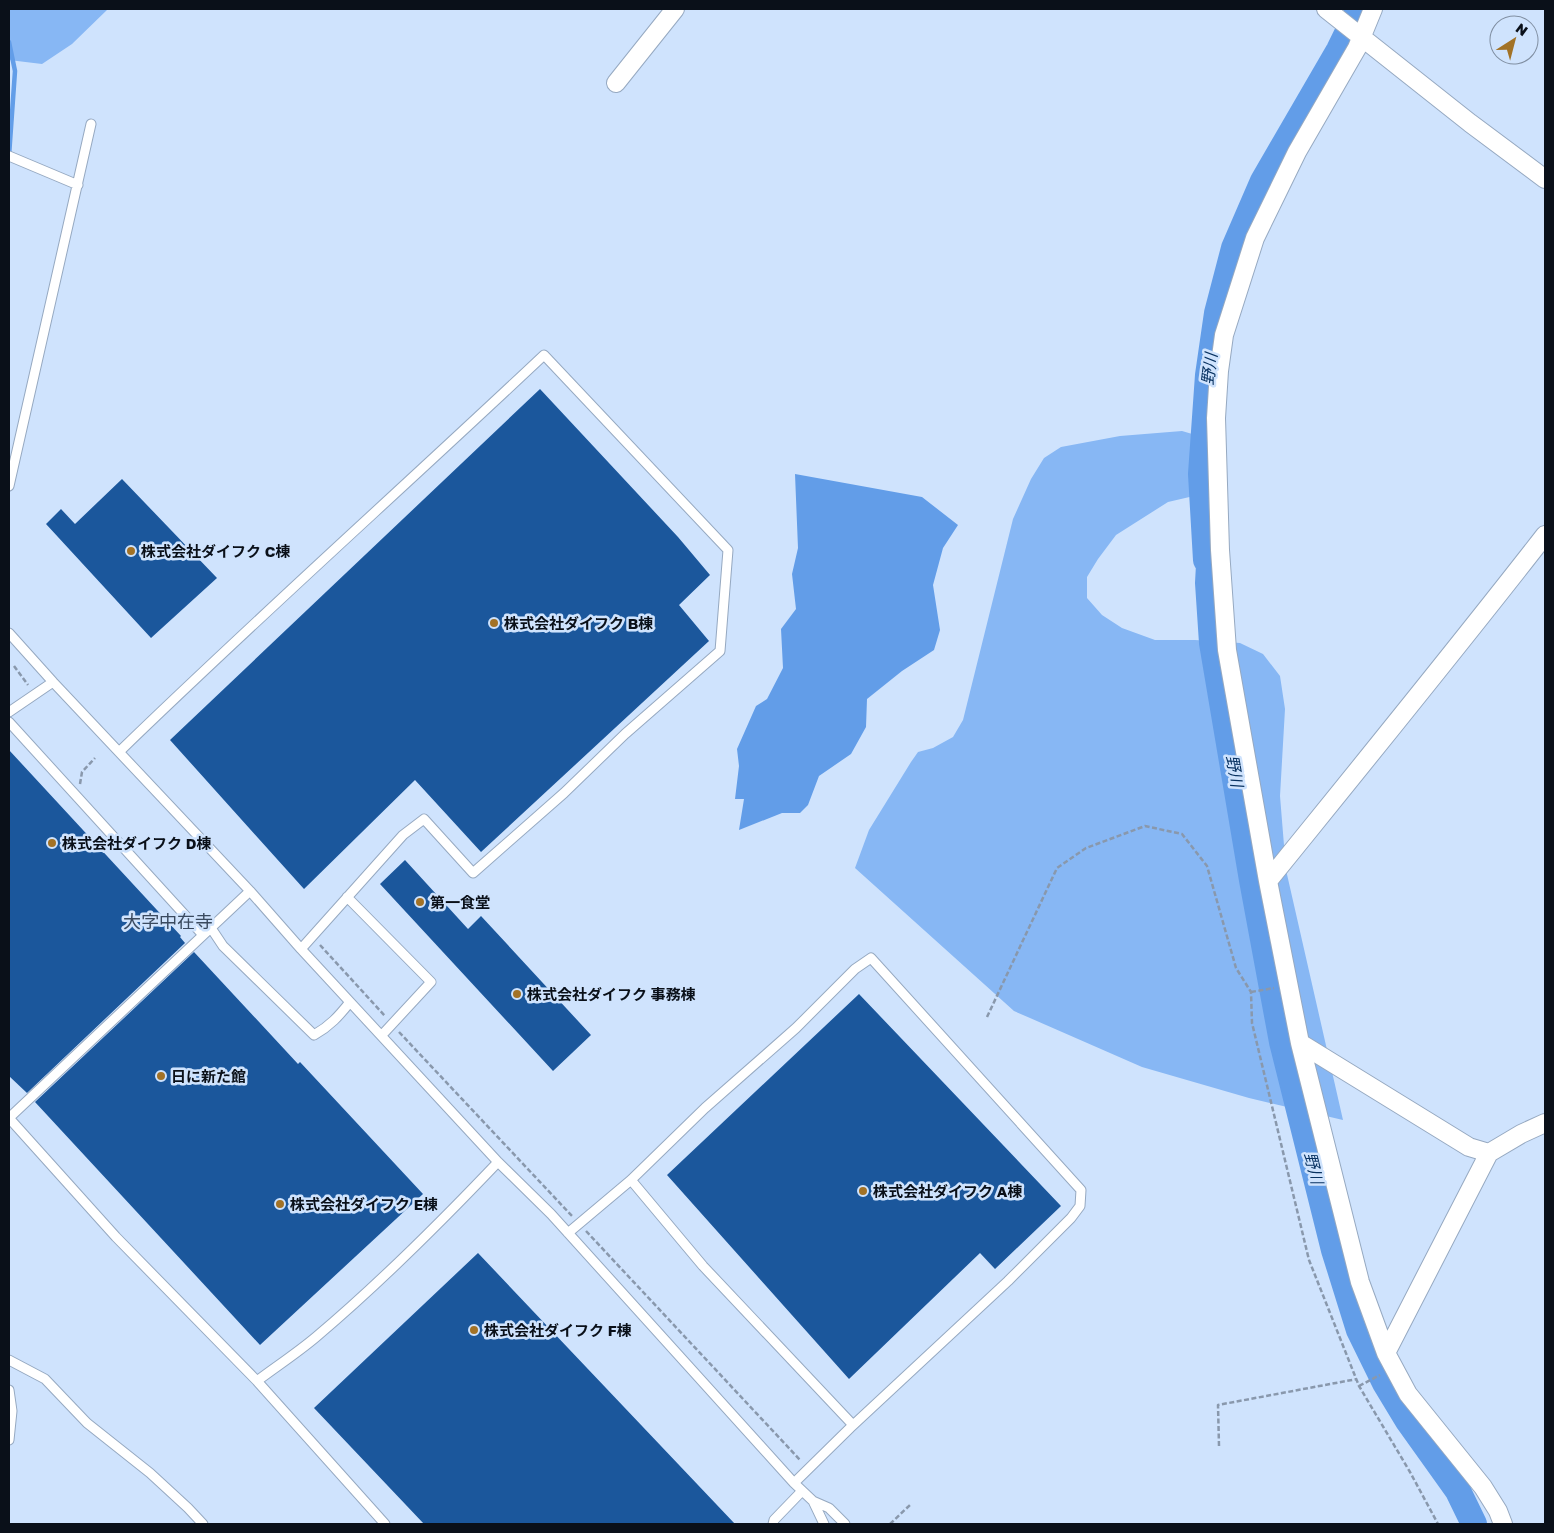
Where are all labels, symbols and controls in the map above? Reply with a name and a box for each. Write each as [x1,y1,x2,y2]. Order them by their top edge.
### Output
north arrow [1489,15,1539,65]
text: N [1513,19,1531,39]
water label: 野川 [1197,350,1221,386]
place label: 株式会社ダイフク C棟 [141,542,290,560]
marker: 株式会社ダイフク C棟 [125,545,137,557]
place label: 株式会社ダイフク B棟 [504,614,653,632]
marker: 株式会社ダイフク B棟 [488,617,500,629]
water label: 野川 [1222,753,1248,790]
place label: 株式会社ダイフク D棟 [62,834,211,852]
marker: 株式会社ダイフク D棟 [46,837,58,849]
place label: 第一食堂 [430,893,490,911]
marker: 第一食堂 [414,896,426,908]
district label: 大字中在寺 [123,910,213,932]
place label: 株式会社ダイフク 事務棟 [527,985,696,1003]
marker: 株式会社ダイフク 事務棟 [511,988,523,1000]
place label: 日に新た館 [171,1067,246,1085]
marker: 日に新た館 [155,1070,167,1082]
water label: 野川 [1300,1150,1328,1188]
place label: 株式会社ダイフク A棟 [873,1182,1022,1200]
marker: 株式会社ダイフク A棟 [857,1185,869,1197]
place label: 株式会社ダイフク E棟 [290,1195,438,1213]
marker: 株式会社ダイフク E棟 [274,1198,286,1210]
place label: 株式会社ダイフク F棟 [484,1321,632,1339]
marker: 株式会社ダイフク F棟 [468,1324,480,1336]

